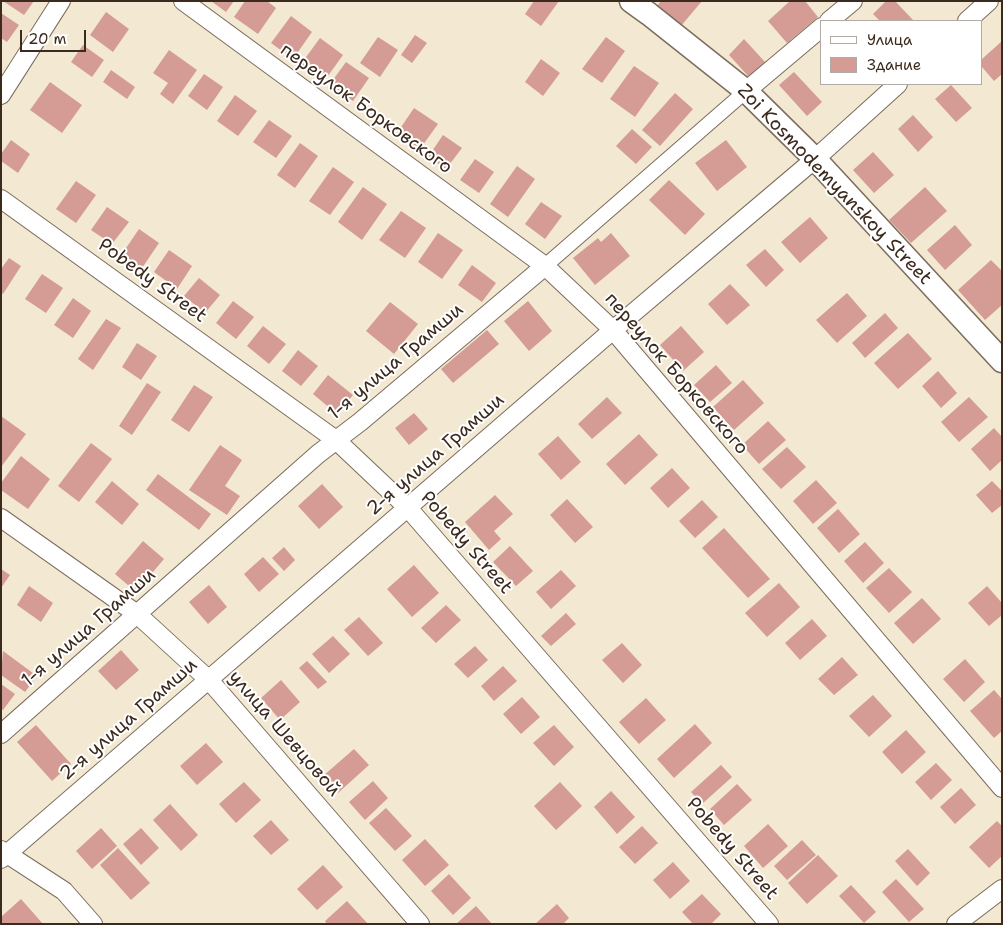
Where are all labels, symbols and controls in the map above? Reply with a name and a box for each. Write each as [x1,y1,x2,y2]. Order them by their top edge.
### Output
scale bar [22,20,89,52]
legend [820,20,983,85]
text: 20 m [28,29,67,49]
text: Улица [867,30,912,50]
street label: переулок Борковского [275,39,457,179]
text: Здание [867,55,921,75]
street label: Zoi Kosmodemyanskoy Street [732,80,936,290]
street label: Pobedy Street [93,234,211,328]
street label: переулок Борковского [599,288,753,460]
street label: 1-я улица Грамши [324,299,468,425]
street label: 2-я улица Грамши [363,389,509,521]
street label: Pobedy Street [415,487,517,599]
street label: 1-я улица Грамши [17,564,161,692]
street label: 2-я улица Грамши [56,654,202,786]
street label: улица Шевцовой [223,666,345,802]
street label: Pobedy Street [681,793,783,905]

